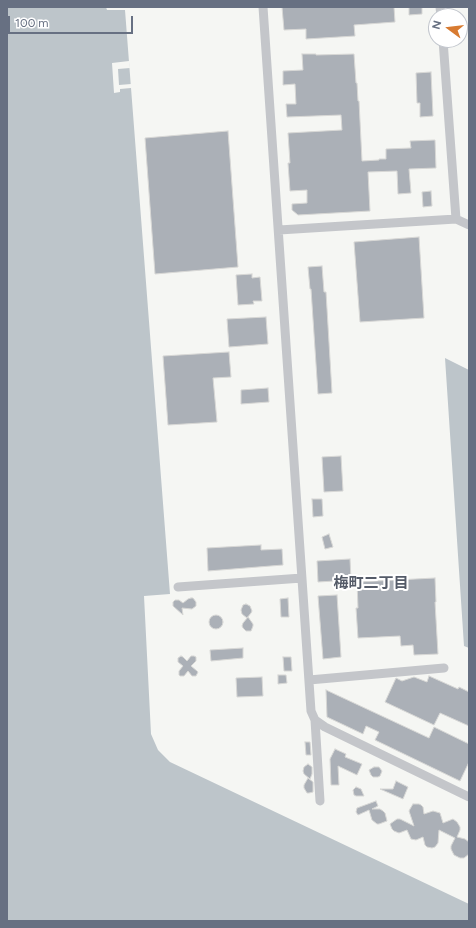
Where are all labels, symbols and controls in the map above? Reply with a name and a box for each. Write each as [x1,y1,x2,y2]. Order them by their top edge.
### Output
scale bar [10,8,135,34]
north arrow [428,8,468,48]
text: 100 m [15,16,49,30]
text: N [430,19,444,31]
district label: 梅町二丁目 [334,575,408,593]

